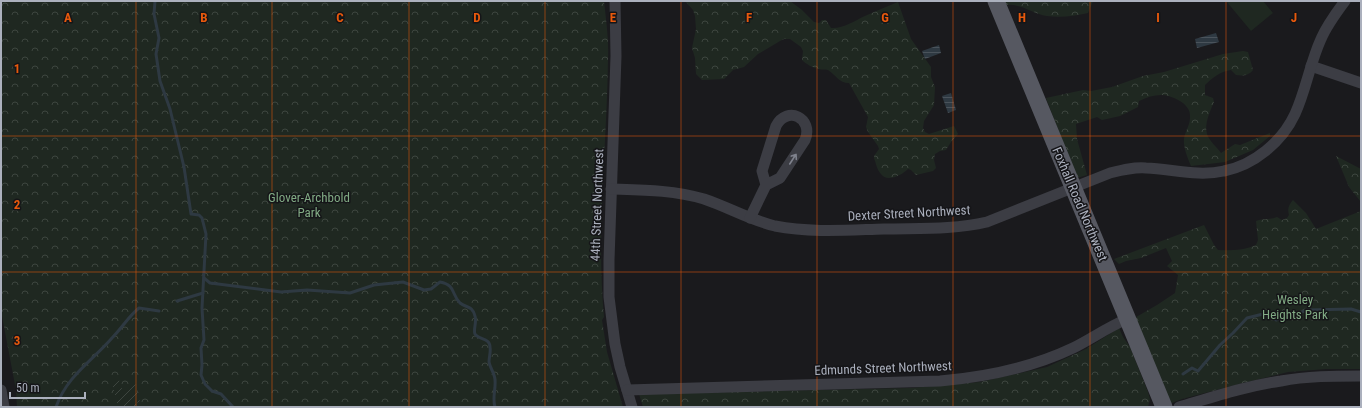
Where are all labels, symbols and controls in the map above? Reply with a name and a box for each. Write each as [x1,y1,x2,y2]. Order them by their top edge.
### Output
text: A [64,10,72,25]
text: B [200,10,208,25]
text: C [336,10,344,25]
text: D [473,10,481,25]
text: E [610,10,617,25]
text: F [746,10,752,25]
text: G [881,10,889,25]
text: H [1018,10,1026,25]
text: I [1156,10,1160,25]
text: J [1291,10,1297,25]
text: 1 [14,61,20,76]
street label: Foxhall Road Northwest [1049,145,1111,263]
street label: 44th Street Northwest [588,148,606,262]
one-way arrow [789,154,797,165]
park label: Glover-Archbold Park [268,190,350,220]
text: 2 [14,197,21,212]
street label: Dexter Street Northwest [847,202,971,224]
park label: Wesley Heights Park [1262,292,1328,322]
text: 3 [14,333,20,348]
street label: Edmunds Street Northwest [814,358,952,378]
scale bar [10,374,85,400]
text: 50 m [16,381,40,395]

